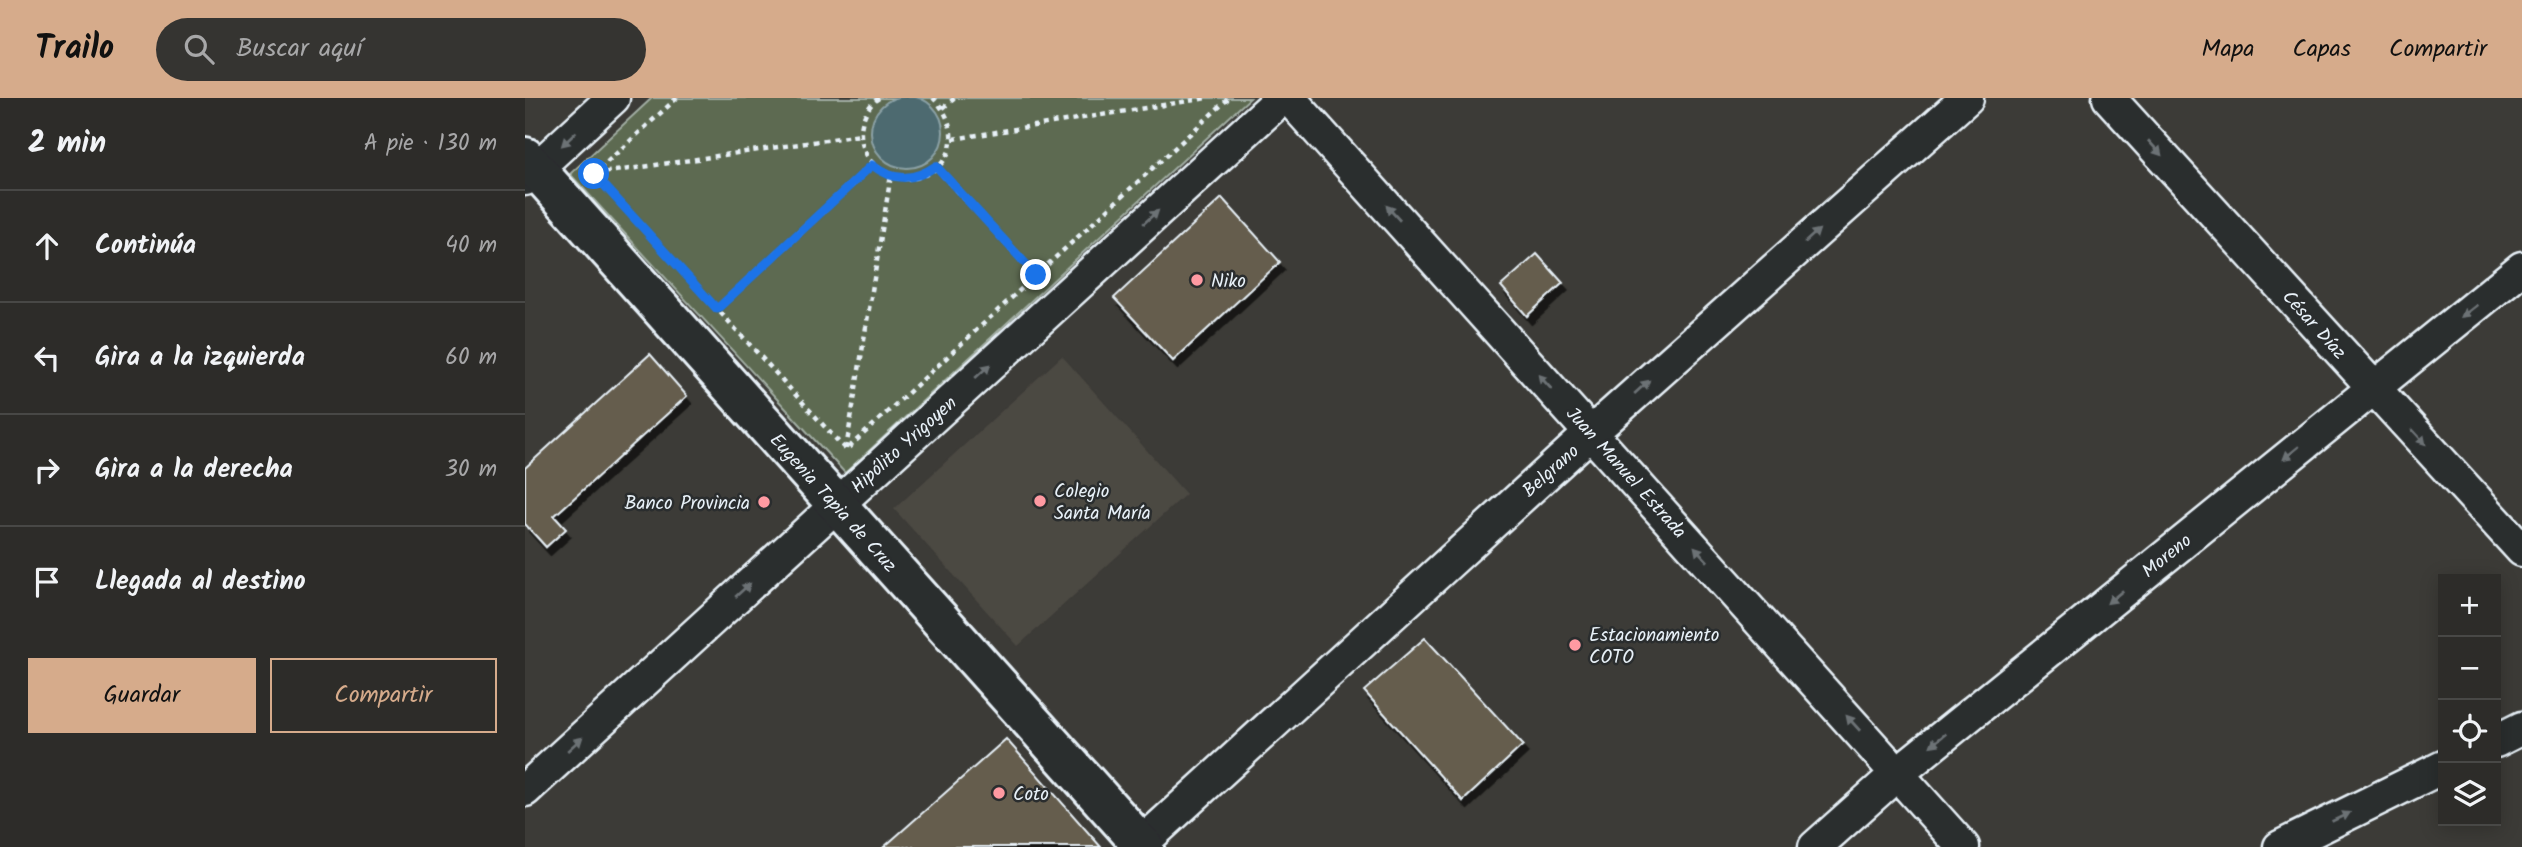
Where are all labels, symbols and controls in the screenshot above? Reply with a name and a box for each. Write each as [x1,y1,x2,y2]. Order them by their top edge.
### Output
search box [156,18,646,81]
text: Trailo [35,23,114,76]
text: Buscar aquí [236,28,362,70]
icon: search [180,30,218,68]
text: Mapa [2202,30,2254,69]
text: Capas [2292,30,2351,69]
text: Compartir [2389,30,2487,69]
text: 2 min [28,120,106,168]
text: A pie · 130 m [364,126,497,162]
one-way arrow [561,130,578,146]
one-way arrow [2147,139,2163,157]
route start [578,158,609,189]
one-way arrow [1385,204,1401,222]
one-way arrow [1142,209,1160,225]
text: Continúa [95,225,196,267]
icon: ahead [28,227,66,265]
text: 40 m [445,228,497,264]
one-way arrow [1803,228,1821,244]
route end [1020,259,1051,290]
place label: Niko [1211,267,1246,297]
marker: Niko [1189,272,1205,288]
street label: César Díaz [2274,284,2353,367]
one-way arrow [2460,303,2478,318]
text: Gira a la izquierda [95,337,305,379]
icon: left [28,339,66,377]
text: 60 m [445,340,497,376]
one-way arrow [974,363,991,379]
one-way arrow [1538,374,1554,391]
one-way arrow [1633,379,1651,395]
street label: Hipólito Yrigoyen [844,389,964,502]
street label: Juan Manuel Estrada [1558,401,1693,546]
street label: Eugenia Tapia de Cruz [761,427,904,580]
one-way arrow [2410,428,2426,445]
street label: Belgrano [1516,437,1587,505]
one-way arrow [2283,445,2300,460]
text: Gira a la derecha [95,449,293,491]
icon: right [28,451,66,489]
text: 30 m [445,452,497,488]
place label: Colegio Santa María [1054,477,1151,529]
place label: Banco Provincia [624,489,750,519]
marker: Colegio Santa María [1032,493,1048,509]
marker: Banco Provincia [756,494,772,510]
street label: Moreno [2136,527,2199,586]
one-way arrow [1693,546,1709,563]
text: Llegada al destino [95,561,306,603]
icon: arrive [28,563,66,601]
map controls [2438,574,2501,826]
button: + [2438,574,2501,637]
one-way arrow [734,583,751,599]
one-way arrow [2106,589,2124,604]
place label: Estacionamiento COTO [1589,621,1719,673]
marker: Estacionamiento COTO [1567,637,1583,653]
button: − [2438,637,2501,700]
button: Guardar [28,658,256,733]
button: Compartir [270,658,497,733]
button: locate [2438,700,2501,763]
one-way arrow [1845,714,1861,732]
one-way arrow [1930,732,1947,747]
one-way arrow [566,736,584,752]
button: layers [2438,763,2501,826]
place label: Coto [1013,780,1049,810]
marker: Coto [991,785,1007,801]
one-way arrow [2331,811,2351,822]

